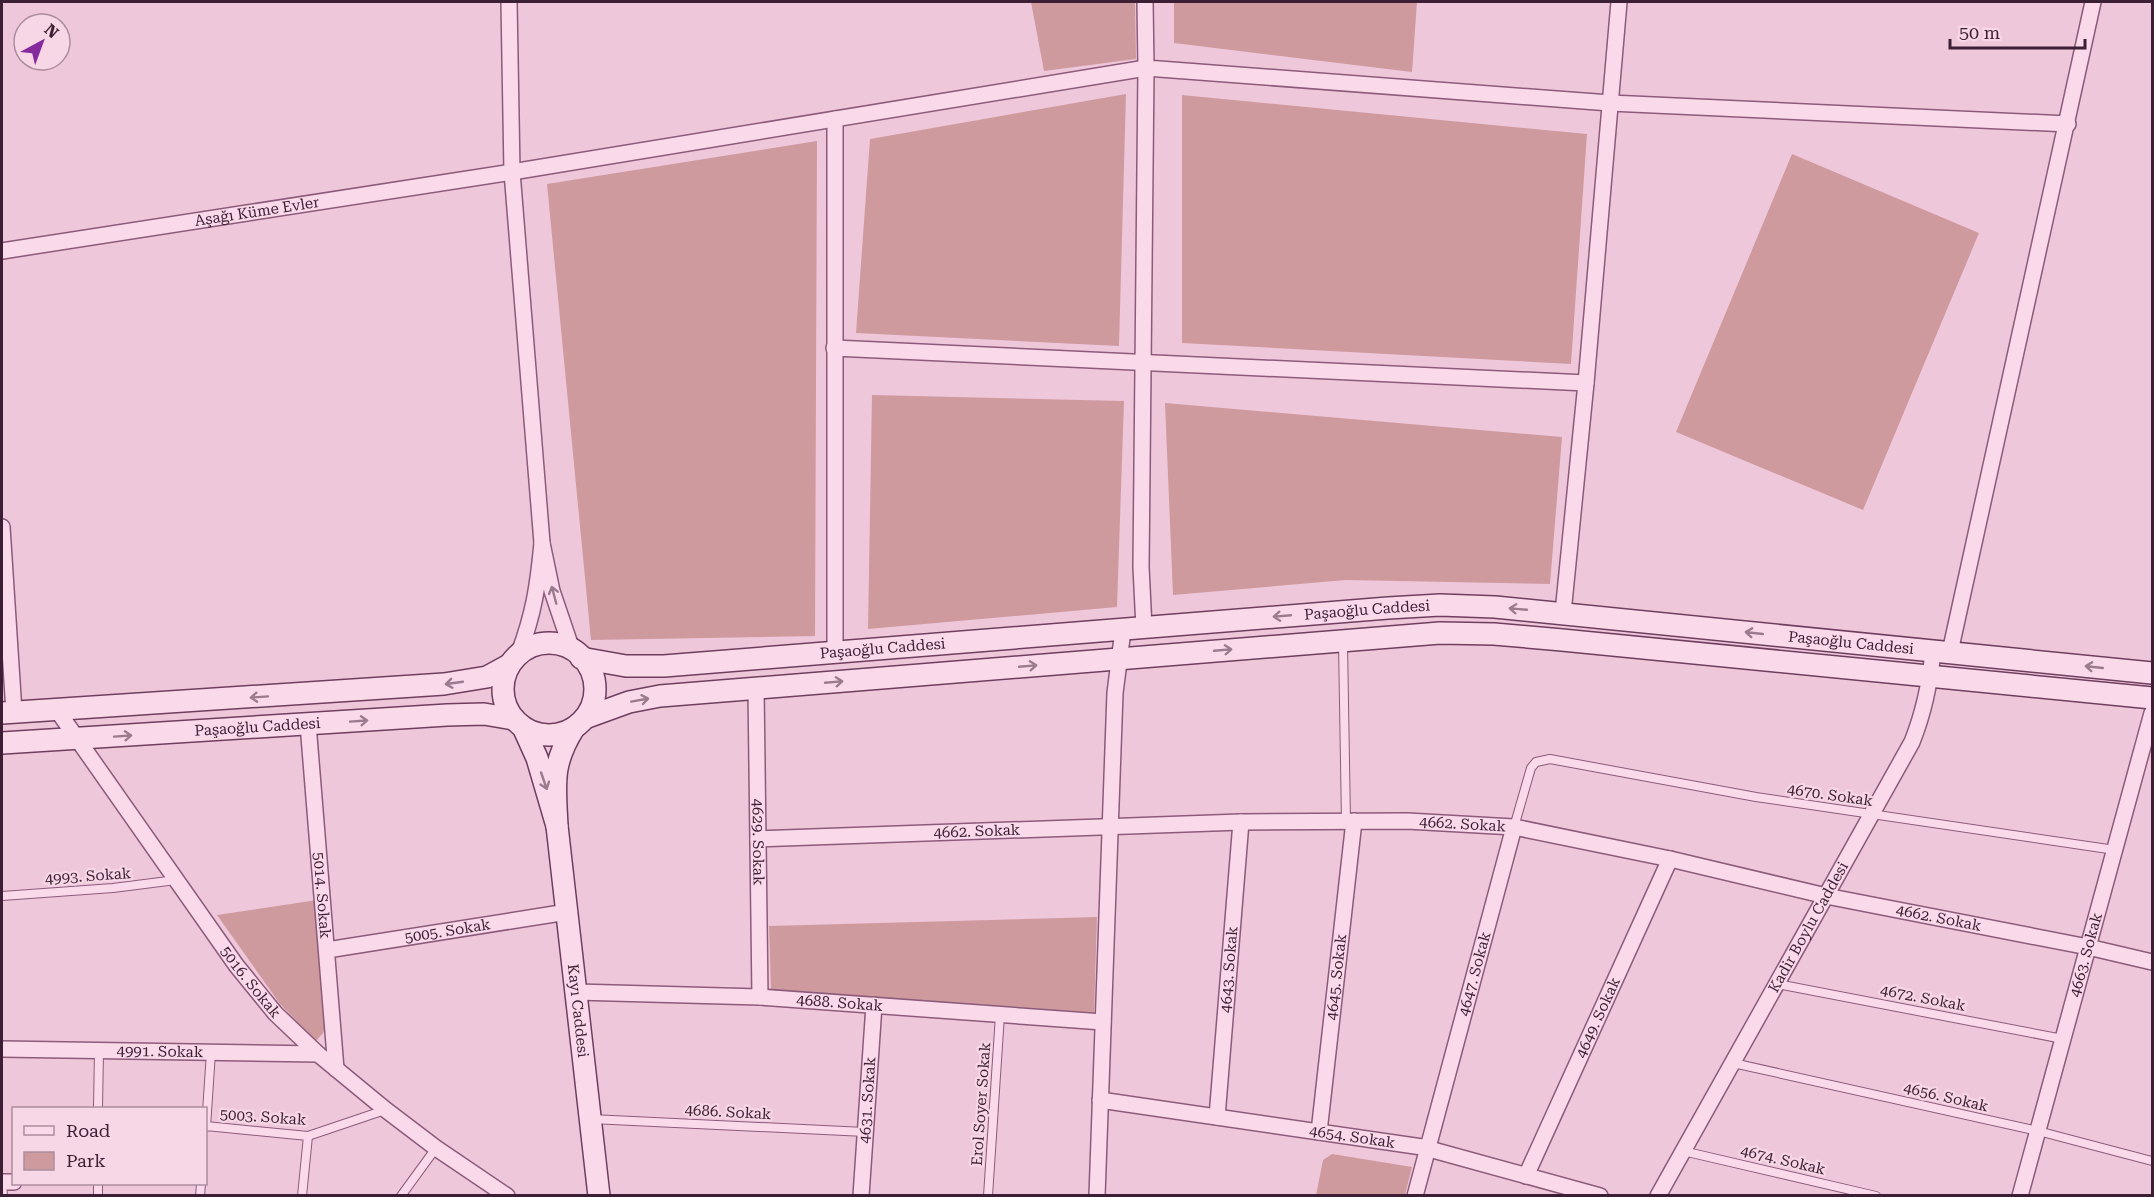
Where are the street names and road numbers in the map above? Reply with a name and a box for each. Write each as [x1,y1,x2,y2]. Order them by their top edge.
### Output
street label: Aşağı Küme Evler [193,193,320,230]
street label: Paşaoğlu Caddesi [1303,597,1431,624]
street label: Paşaoğlu Caddesi [1787,628,1915,658]
street label: Paşaoğlu Caddesi [819,634,946,662]
street label: Paşaoğlu Caddesi [194,714,321,740]
street label: 4670. Sokak [1786,780,1875,810]
street label: 4629. Sokak [748,799,768,886]
street label: 4662. Sokak [1419,813,1507,836]
street label: 4662. Sokak [933,821,1021,842]
street label: 5014. Sokak [309,851,334,940]
street label: Kadir Boylu Caddesi [1765,858,1852,996]
street label: 4993. Sokak [44,864,132,888]
street label: 4662. Sokak [1895,901,1984,935]
street label: 4663. Sokak [2066,910,2106,999]
street label: 5005. Sokak [403,915,492,947]
street label: 4643. Sokak [1217,925,1242,1013]
street label: 4647. Sokak [1455,929,1495,1018]
street label: 4645. Sokak [1323,932,1350,1021]
street label: 5016. Sokak [217,943,285,1022]
street label: Kayı Caddesi [564,963,592,1059]
street label: 4649. Sokak [1572,974,1624,1061]
street label: 4672. Sokak [1879,981,1968,1015]
street label: 4688. Sokak [796,991,884,1015]
street label: Erol Soyer Sokak [968,1041,994,1166]
street label: 4991. Sokak [116,1042,204,1061]
street label: 4631. Sokak [856,1056,879,1144]
street label: 4656. Sokak [1902,1078,1991,1116]
street label: 4686. Sokak [684,1101,772,1123]
street label: 5003. Sokak [219,1105,307,1129]
street label: 4654. Sokak [1308,1122,1397,1152]
street label: 4674. Sokak [1739,1141,1828,1179]

